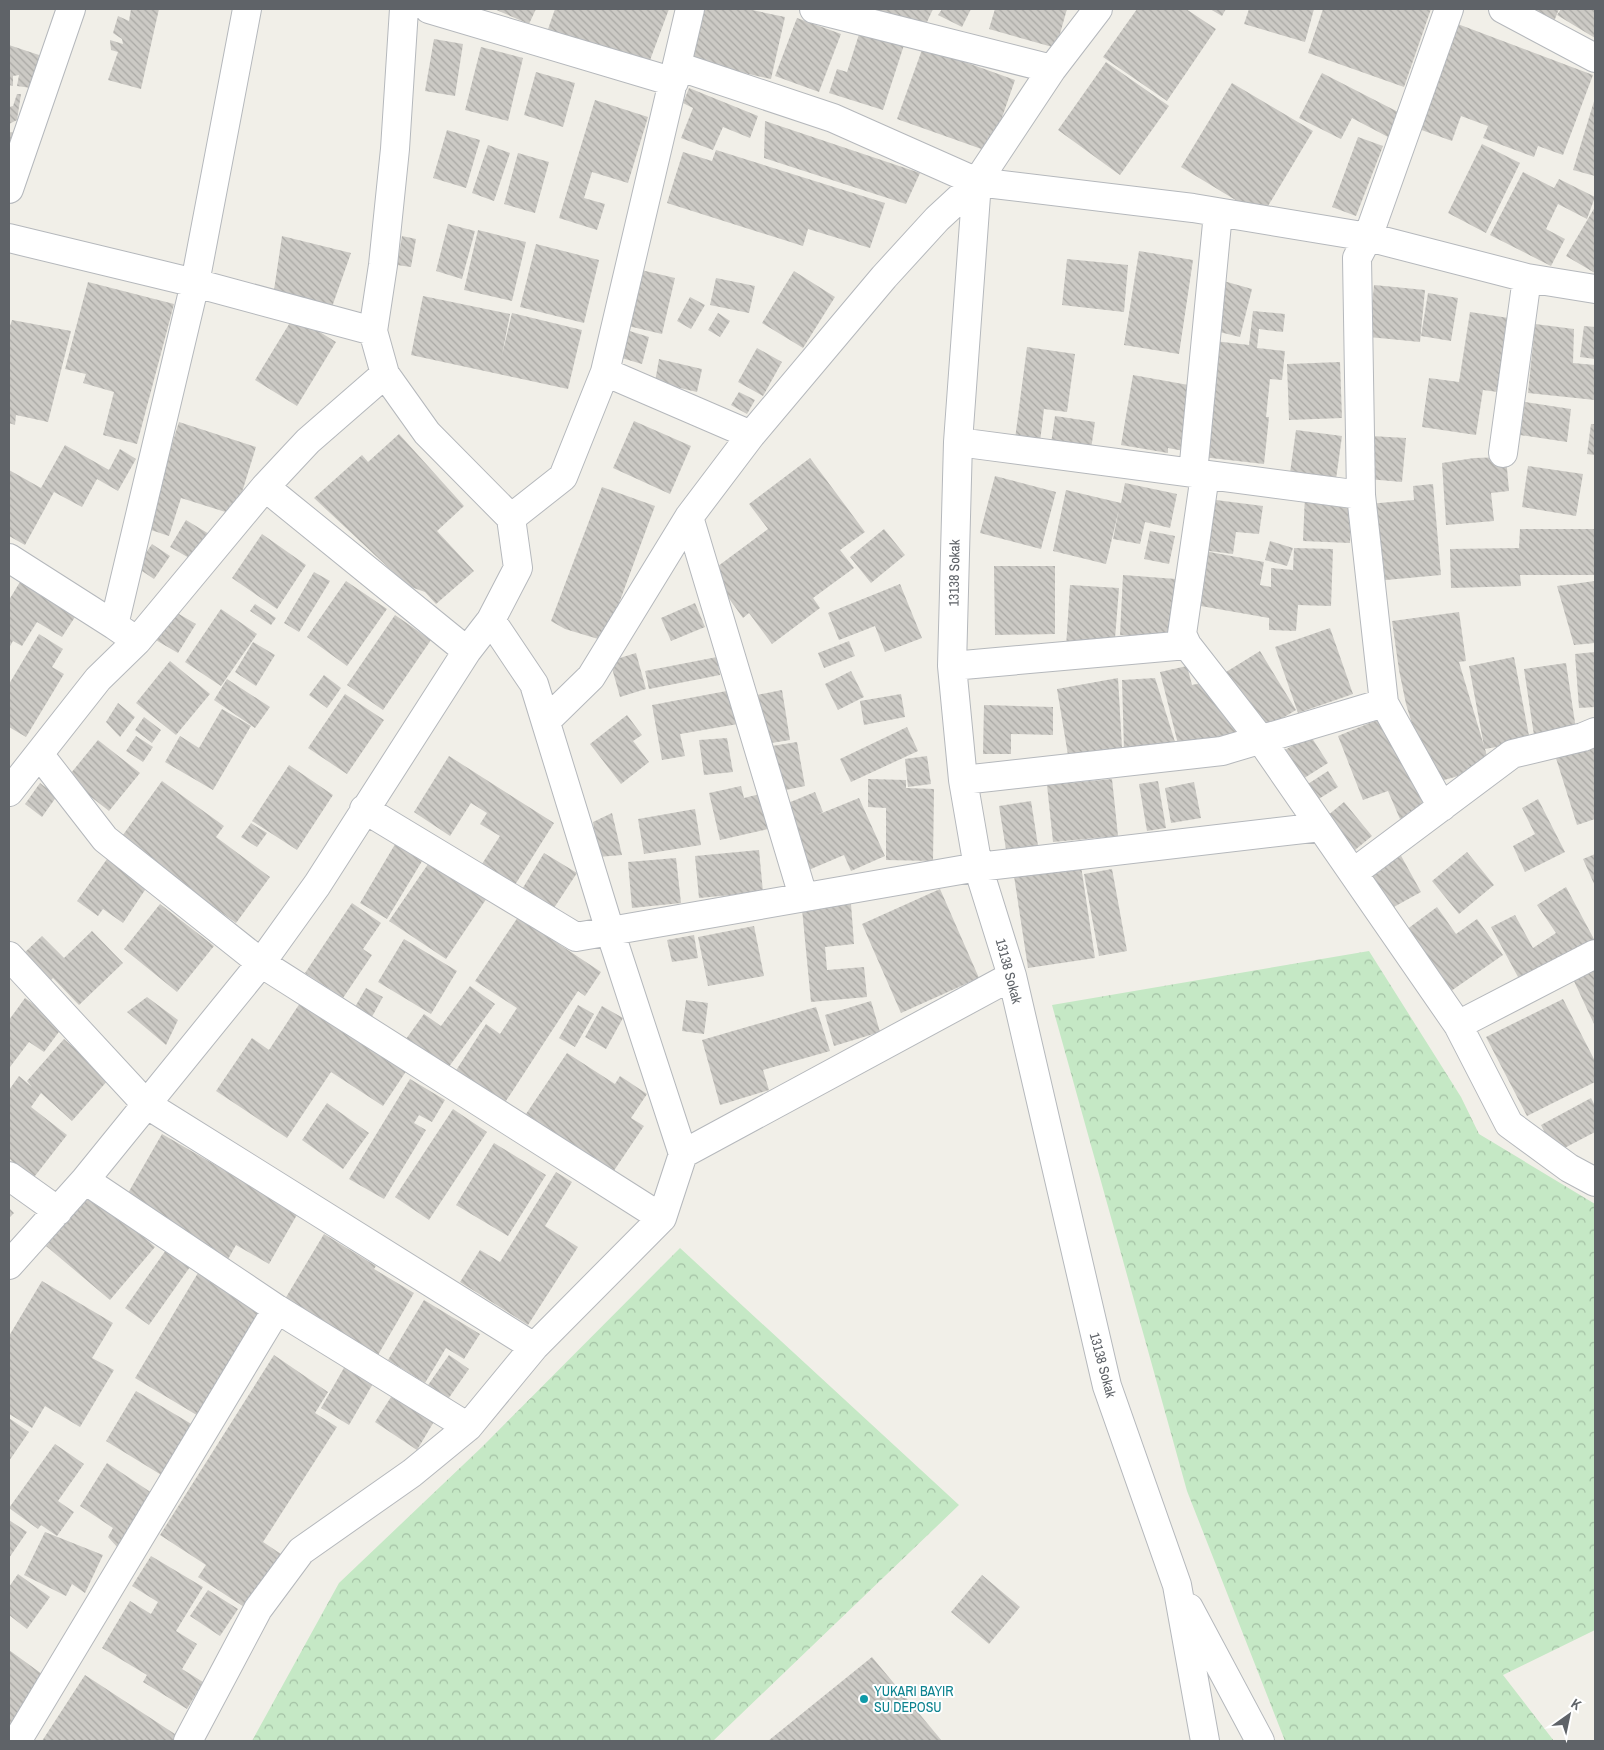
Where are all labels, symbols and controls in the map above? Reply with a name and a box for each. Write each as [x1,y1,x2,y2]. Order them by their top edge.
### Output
street label: 13138 Sokak [944,539,964,607]
street label: 13138 Sokak [992,936,1026,1006]
street label: 13138 Sokak [1086,1330,1120,1400]
place label: YUKARI BAYIR SU DEPOSU [874,1682,954,1716]
north arrow [1544,1690,1594,1740]
marker: YUKARI BAYIR SU DEPOSU [858,1693,870,1705]
text: K [1568,1694,1585,1714]

